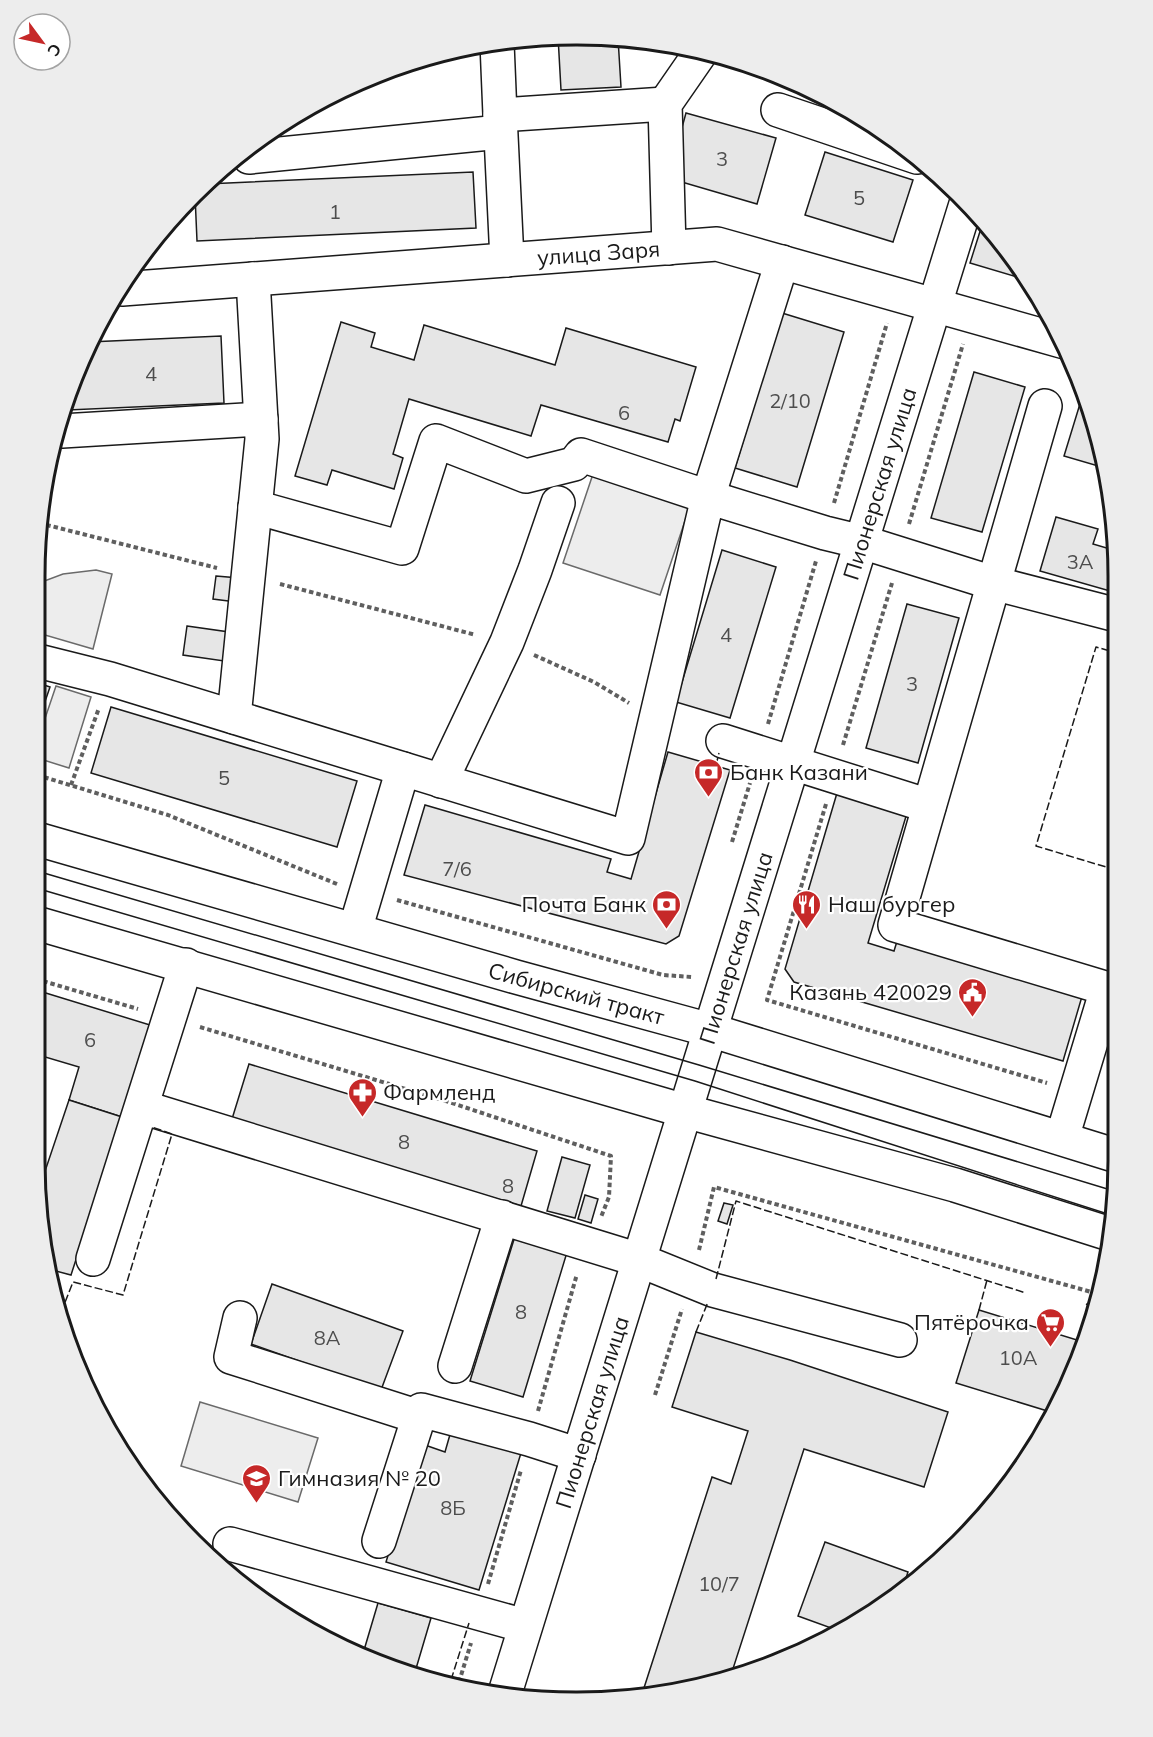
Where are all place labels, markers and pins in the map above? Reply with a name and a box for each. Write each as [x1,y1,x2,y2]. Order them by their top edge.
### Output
bank icon: Банк Казани [693,756,725,798]
place label: Банк Казани [730,758,868,786]
bank icon: Почта Банк [651,888,683,930]
restaurant icon: Наш бургер [791,888,823,930]
place label: Почта Банк [522,890,646,918]
place label: Наш бургер [828,890,955,918]
public building icon: Казань 420029 [957,976,989,1018]
place label: Казань 420029 [789,978,952,1006]
pharmacy icon: Фармленд [346,1076,378,1118]
place label: Фармленд [383,1078,495,1106]
supermarket icon: Пятёрочка [1034,1306,1066,1348]
place label: Пятёрочка [914,1308,1029,1336]
school or university icon: Гимназия № 20 [241,1462,273,1504]
place label: Гимназия № 20 [278,1464,441,1492]

